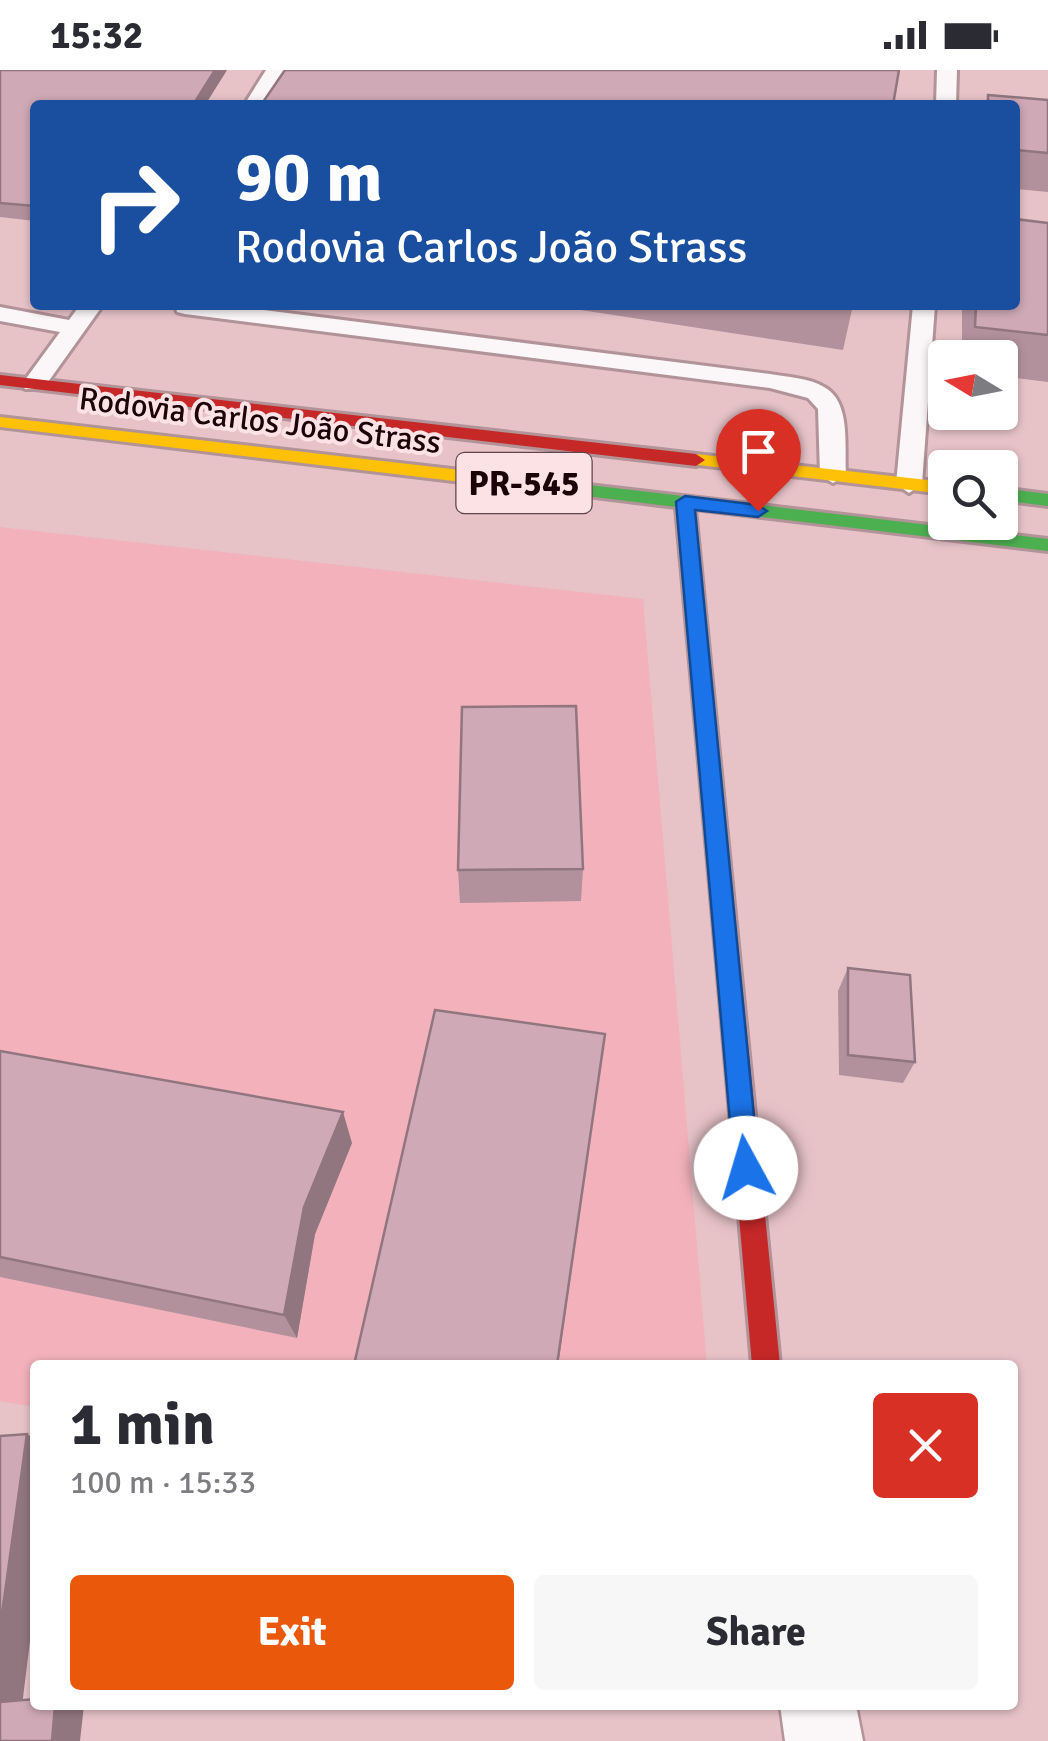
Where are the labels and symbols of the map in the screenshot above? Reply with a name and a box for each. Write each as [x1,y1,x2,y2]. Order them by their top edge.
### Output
north arrow [928,340,1018,430]
street label: Rodovia Carlos João Strass [77,379,443,462]
pin [716,409,801,512]
road number: PR-545 [456,453,592,513]
position arrow [694,1116,798,1220]

